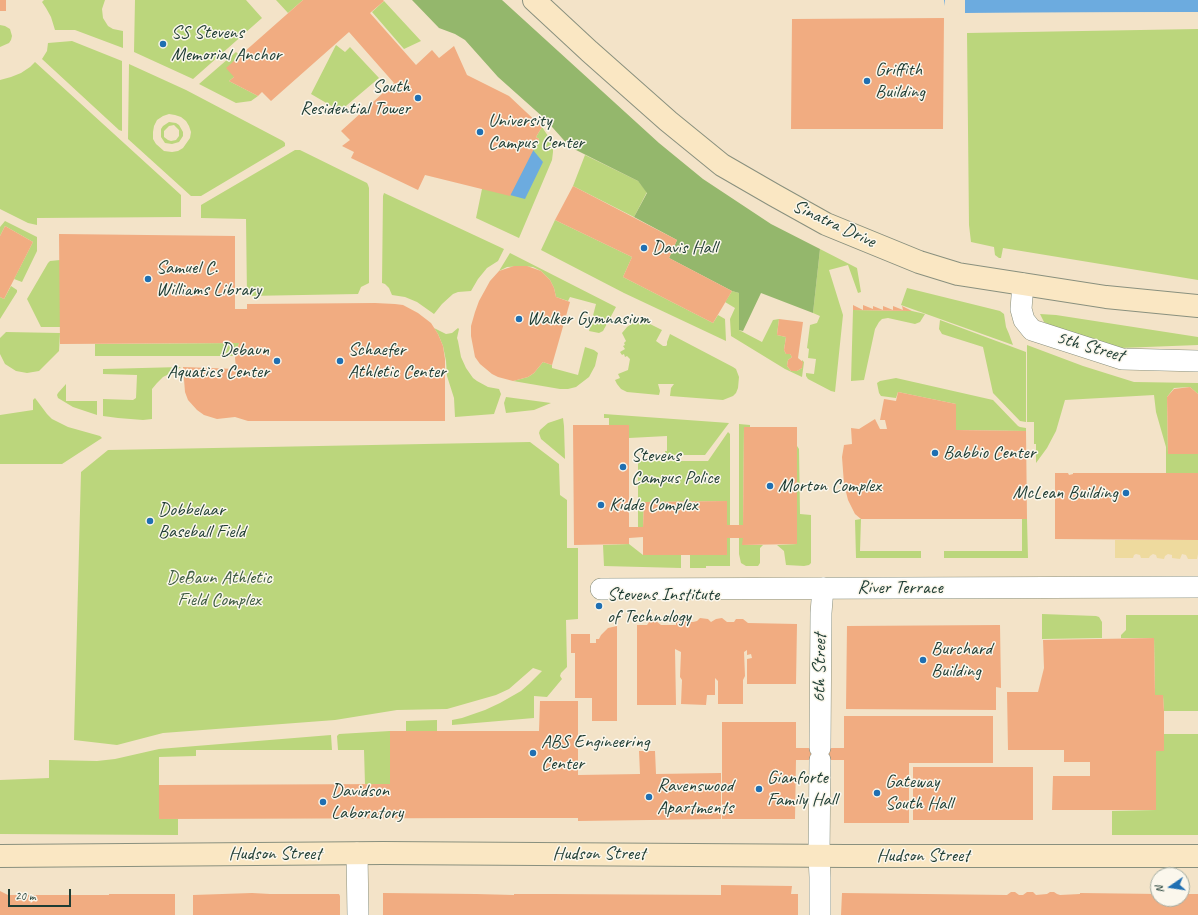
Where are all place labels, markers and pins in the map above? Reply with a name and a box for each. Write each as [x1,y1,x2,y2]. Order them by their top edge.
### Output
place label: SS Stevens Memorial Anchor [171,22,281,66]
marker: SS Stevens Memorial Anchor [158,39,168,49]
place label: Griffith Building [875,59,925,103]
place label: South Residential Tower [300,76,410,120]
marker: Griffith Building [862,76,872,86]
marker: South Residential Tower [413,93,423,103]
place label: University Campus Center [488,110,584,154]
marker: University Campus Center [475,127,485,137]
place label: Davis Hall [652,237,717,259]
marker: Davis Hall [639,243,649,253]
place label: Samuel C. Williams Library [156,257,261,301]
marker: Samuel C. Williams Library [143,274,153,284]
place label: Walker Gymnasium [527,308,650,330]
marker: Walker Gymnasium [514,314,524,324]
place label: Debaun Aquatics Center [167,339,269,383]
place label: Schaefer Athletic Center [348,339,446,383]
marker: Debaun Aquatics Center [272,356,282,366]
marker: Schaefer Athletic Center [335,356,345,366]
place label: Babbio Center [943,442,1036,464]
place label: Stevens Campus Police [631,445,719,489]
marker: Babbio Center [930,448,940,458]
marker: Stevens Campus Police [618,462,628,472]
place label: Morton Complex [778,475,881,497]
marker: Morton Complex [765,481,775,491]
place label: McLean Building [1013,482,1118,504]
marker: McLean Building [1121,488,1131,498]
place label: Kidde Complex [609,494,697,516]
place label: Dobbelaar Baseball Field [158,499,245,543]
marker: Kidde Complex [596,500,606,510]
marker: Dobbelaar Baseball Field [145,516,155,526]
place label: Stevens Institute of Technology [607,584,719,628]
marker: Stevens Institute of Technology [594,601,604,611]
place label: Burchard Building [931,638,992,682]
marker: Burchard Building [918,655,928,665]
place label: ABS Engineering Center [541,731,649,775]
marker: ABS Engineering Center [528,748,538,758]
place label: Gianforte Family Hall [767,767,837,811]
place label: Gateway South Hall [885,771,953,815]
place label: Ravenswood Apartments [657,775,733,819]
place label: Davidson Laboratory [331,780,403,824]
marker: Gianforte Family Hall [754,784,764,794]
marker: Gateway South Hall [872,788,882,798]
marker: Ravenswood Apartments [644,792,654,802]
marker: Davidson Laboratory [318,797,328,807]

